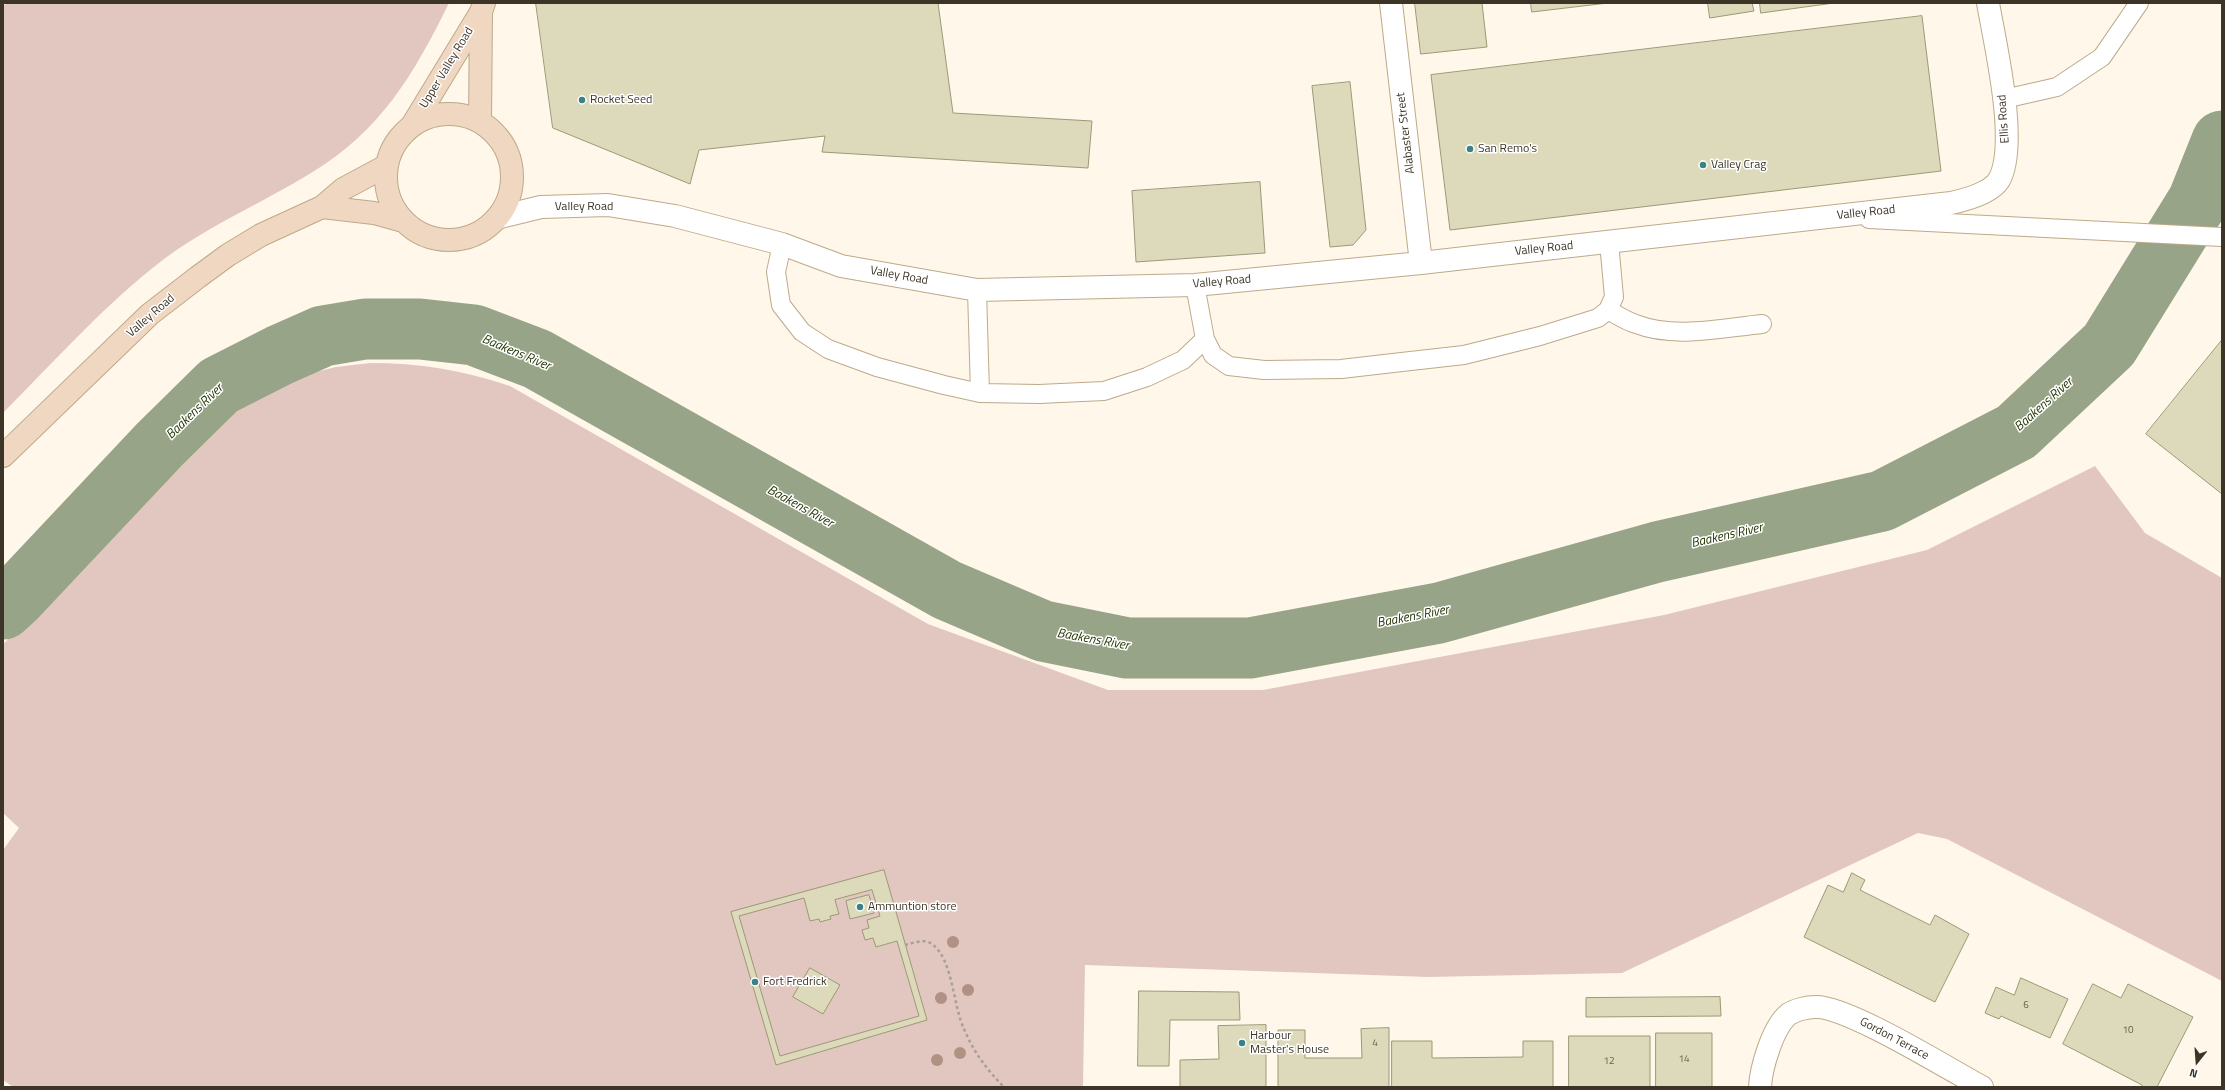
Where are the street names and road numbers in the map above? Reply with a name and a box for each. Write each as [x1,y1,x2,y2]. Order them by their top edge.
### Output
street label: Upper Valley Road [417,25,477,111]
street label: Alabaster Street [1394,92,1418,174]
street label: Ellis Road [1995,94,2013,144]
street label: Valley Road [555,200,613,214]
street label: Valley Road [1836,203,1896,223]
street label: Valley Road [1514,239,1574,259]
street label: Valley Road [869,264,929,288]
street label: Valley Road [1192,272,1252,292]
street label: Valley Road [124,291,178,341]
street label: Gordon Terrace [1857,1015,1931,1063]

